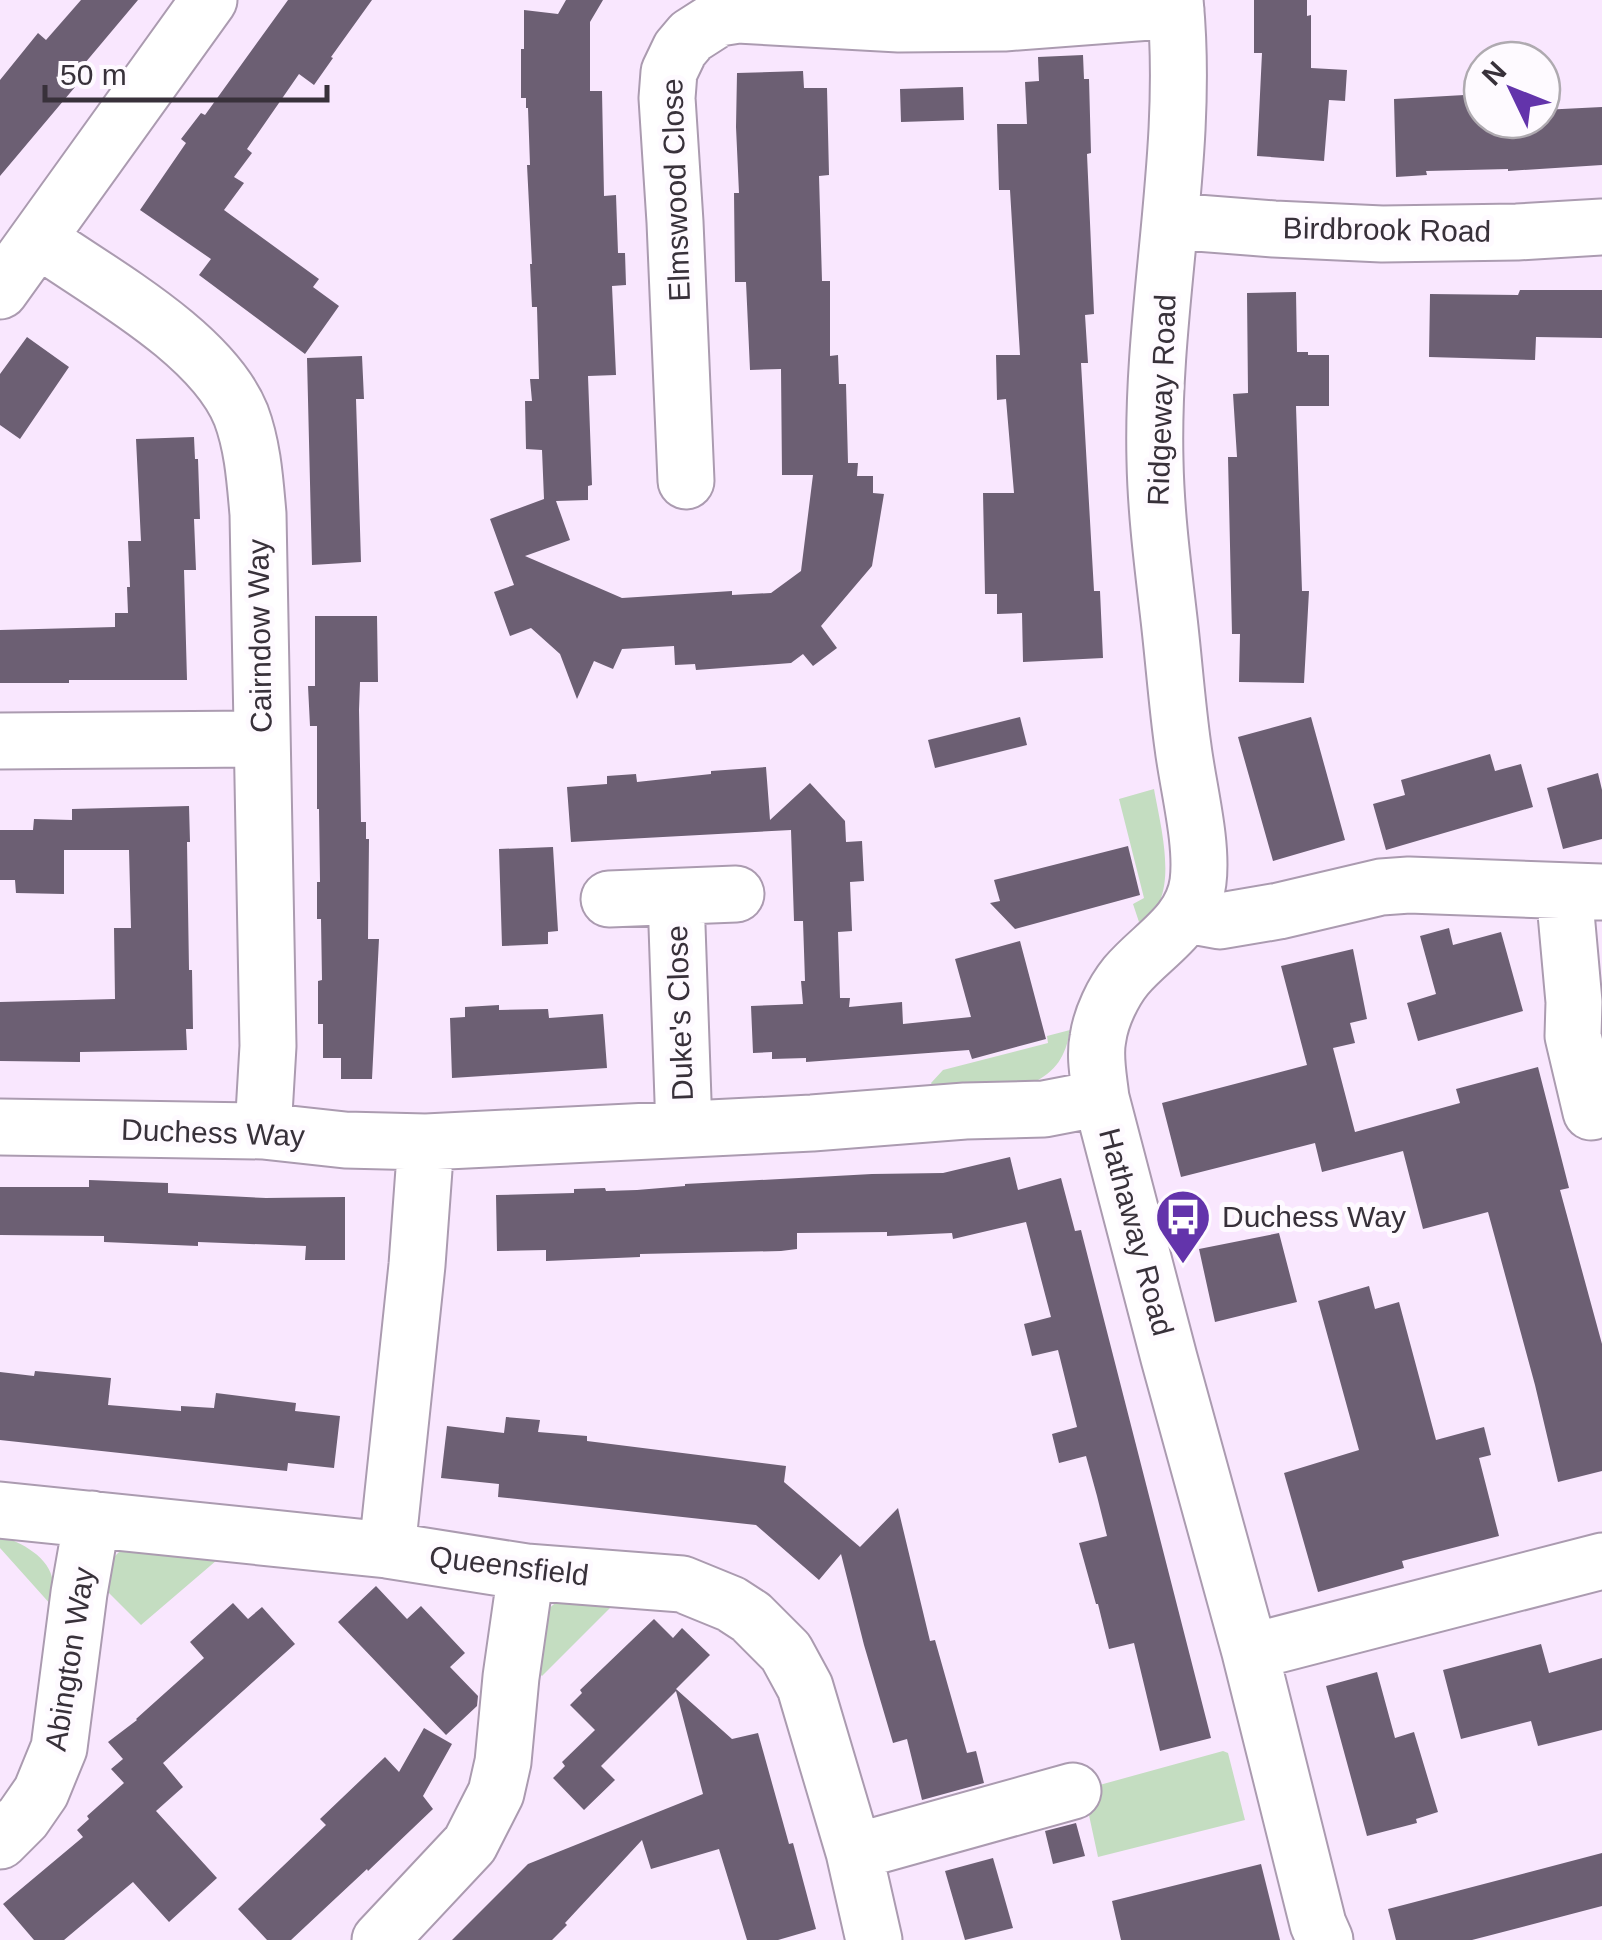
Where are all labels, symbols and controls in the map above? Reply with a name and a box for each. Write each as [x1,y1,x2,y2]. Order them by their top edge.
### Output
scale bar [45,40,328,102]
north arrow [1462,40,1562,140]
text: N [1476,55,1512,91]
text: 50 m [60,58,127,91]
street label: Elmswood Close [655,78,696,302]
street label: Birdbrook Road [1283,211,1492,248]
street label: Ridgeway Road [1141,294,1182,506]
street label: Cairndow Way [241,539,278,733]
street label: Duke's Close [660,925,699,1101]
street label: Duchess Way [121,1113,306,1152]
street label: Hathaway Road [1093,1125,1180,1339]
bus stop icon: Duchess Way [1153,1187,1213,1266]
place label: Duchess Way [1222,1200,1406,1233]
street label: Queensfield [428,1539,591,1592]
street label: Abington Way [39,1565,100,1753]

